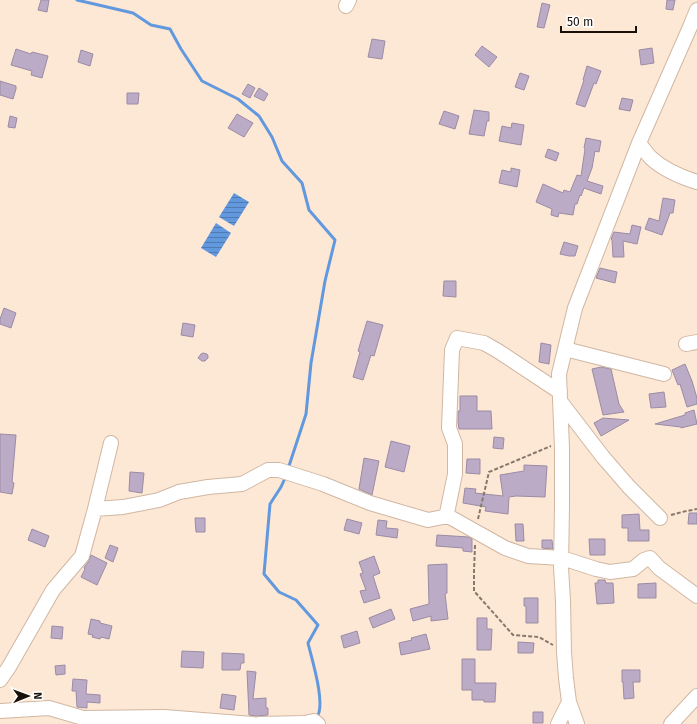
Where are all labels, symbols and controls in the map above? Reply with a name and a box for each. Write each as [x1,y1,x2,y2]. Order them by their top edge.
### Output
scale bar [561,8,636,34]
text: 50 m [567,15,593,29]
north arrow [8,676,48,716]
text: N [31,692,44,700]

